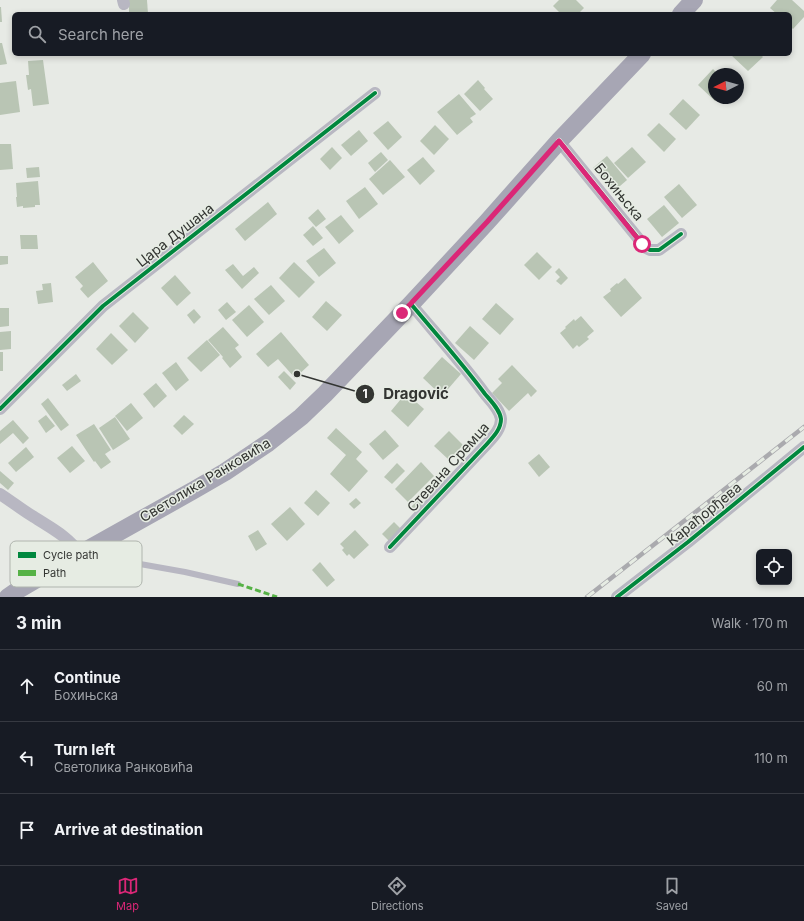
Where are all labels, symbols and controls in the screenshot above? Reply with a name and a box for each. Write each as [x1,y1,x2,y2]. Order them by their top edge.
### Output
search box [12,12,792,56]
icon: search [26,23,48,45]
text: Search here [58,25,144,44]
north arrow [708,68,744,104]
street label: Бохињска [591,160,648,224]
street label: Цара Душана [133,199,217,270]
route start [633,235,651,253]
route end [393,304,411,322]
callout: Dragović [355,381,456,408]
text: Dragović [383,384,449,403]
text: 1 [362,386,368,401]
street label: Стевана Сремца [403,418,492,515]
street label: Светолика Ранковића [136,434,273,525]
street label: Карађорђева [663,478,745,549]
legend [10,541,142,587]
text: Cycle path [43,548,99,562]
map controls [756,549,792,585]
button: locate [756,549,792,585]
text: Path [43,566,66,580]
text: 3 min [16,613,62,633]
text: Walk · 170 m [712,615,788,631]
text: Continue [54,668,121,687]
icon: ahead [16,675,38,697]
text: 60 m [757,678,788,694]
text: Бохињска [54,687,118,703]
text: Turn left [54,740,115,759]
icon: left [16,747,38,769]
text: 110 m [754,750,788,766]
text: Светолика Ранковића [54,759,193,775]
icon: arrive [16,819,38,841]
text: Arrive at destination [54,820,203,839]
tab: Map [116,875,139,913]
tab: Directions [371,875,424,913]
tab: Saved [656,875,688,913]

